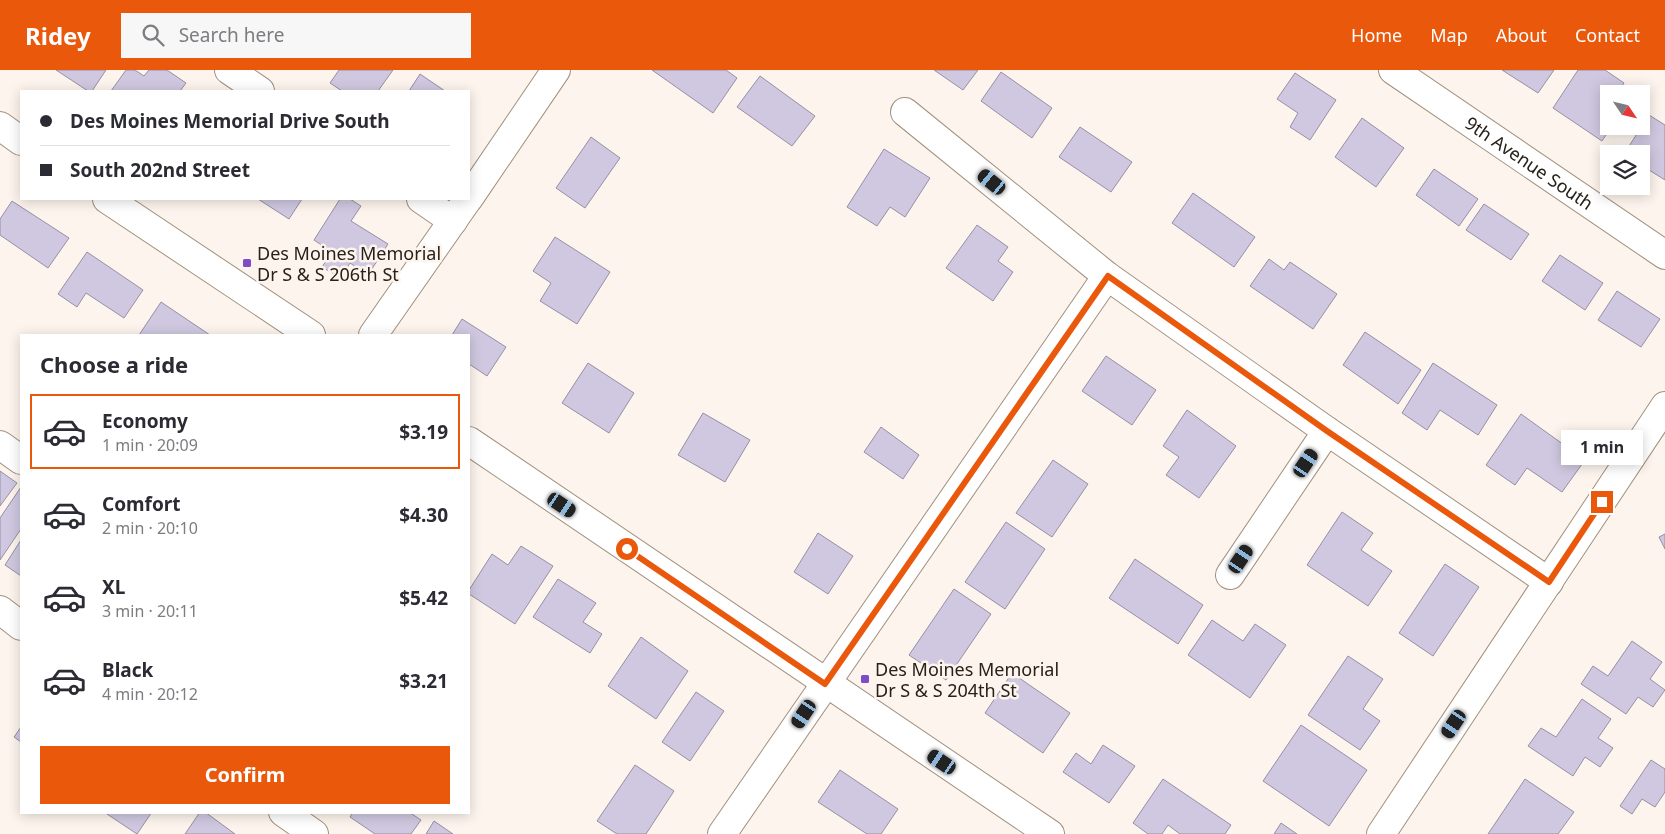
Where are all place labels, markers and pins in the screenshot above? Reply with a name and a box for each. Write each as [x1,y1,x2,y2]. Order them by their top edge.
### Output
place label: Des Moines Memorial Dr S & S 206th St [257,241,441,286]
marker: Des Moines Memorial Dr S & S 206th St [241,257,253,269]
place label: Des Moines Memorial Dr S & S 204th St [875,657,1059,702]
marker: Des Moines Memorial Dr S & S 204th St [859,673,871,685]

